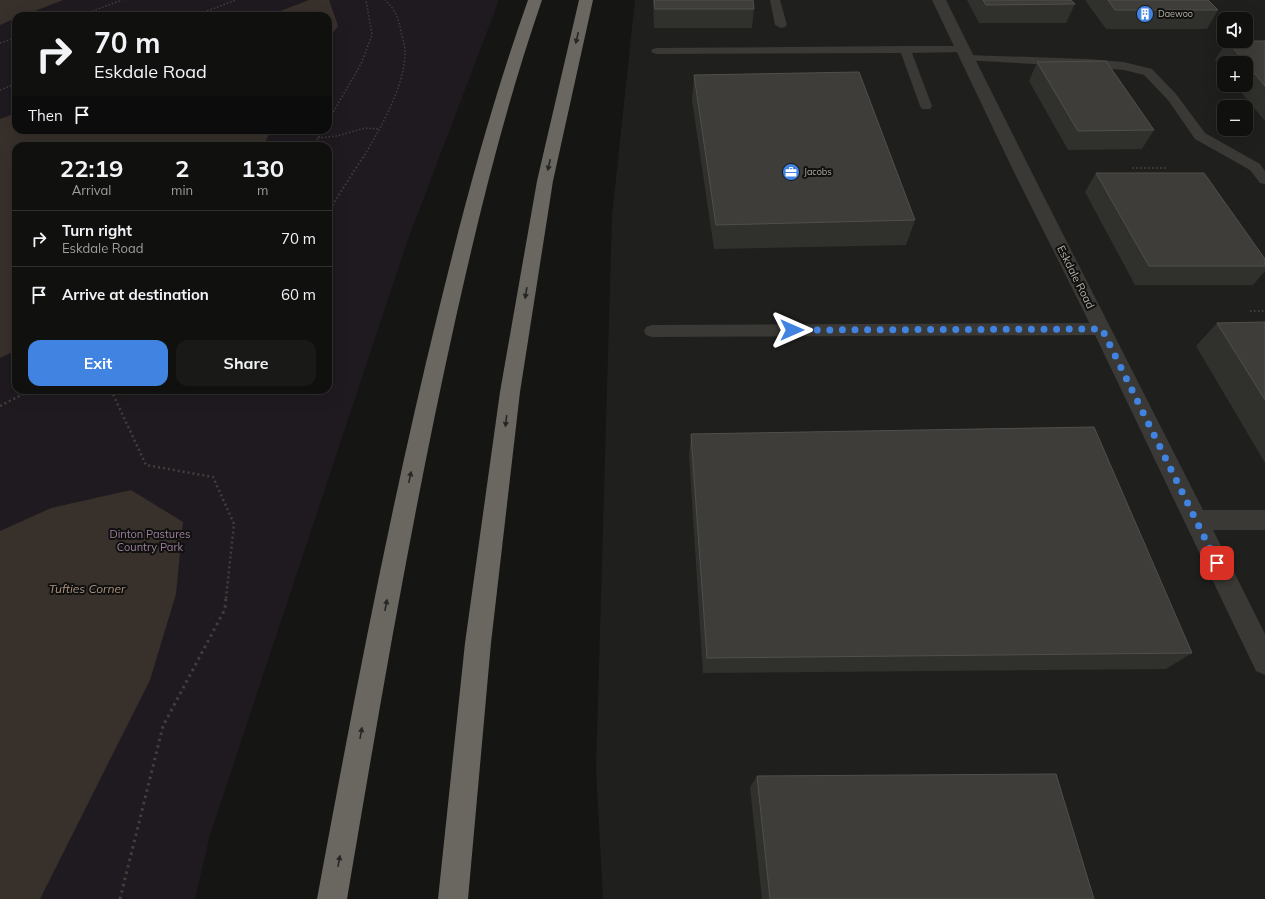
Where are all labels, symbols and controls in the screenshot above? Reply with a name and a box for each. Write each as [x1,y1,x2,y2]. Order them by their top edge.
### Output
building icon: Daewoo [1135,4,1155,24]
place label: Daewoo [1158,8,1193,19]
map controls [1217,12,1253,136]
button: sound [1217,12,1253,48]
text: 70 m [94,25,160,60]
icon: right [28,28,80,80]
one-way arrow [573,32,579,44]
button: + [1217,56,1253,92]
text: Eskdale Road [94,60,207,83]
button: − [1217,100,1253,136]
icon: arrive [71,104,93,126]
text: Then [28,106,63,125]
text: 22:19 [60,153,123,183]
text: 2 [175,153,189,183]
text: 130 [241,153,284,183]
one-way arrow [545,159,551,171]
office icon: Jacobs [781,162,801,182]
place label: Jacobs [804,166,832,177]
text: Arrival [72,182,111,198]
text: min [171,182,193,198]
text: m [257,182,268,198]
text: Turn right [62,221,132,240]
icon: right [28,228,50,250]
text: 70 m [281,229,316,248]
text: Eskdale Road [62,240,144,256]
street label: Eskdale Road [1054,243,1098,311]
icon: arrive [28,284,50,306]
text: Arrive at destination [62,285,209,304]
text: 60 m [281,285,316,304]
one-way arrow [523,287,529,299]
position arrow [771,309,813,351]
button: Exit [28,340,168,386]
button: Share [176,340,316,386]
one-way arrow [503,415,509,427]
one-way arrow [408,471,414,483]
park label: Dinton Pastures Country Park [109,527,191,554]
pin [1200,546,1234,580]
icon: arrive [1206,552,1228,574]
water label: Tufties Corner [49,581,126,596]
one-way arrow [383,599,389,611]
one-way arrow [358,726,364,739]
one-way arrow [336,854,342,867]

